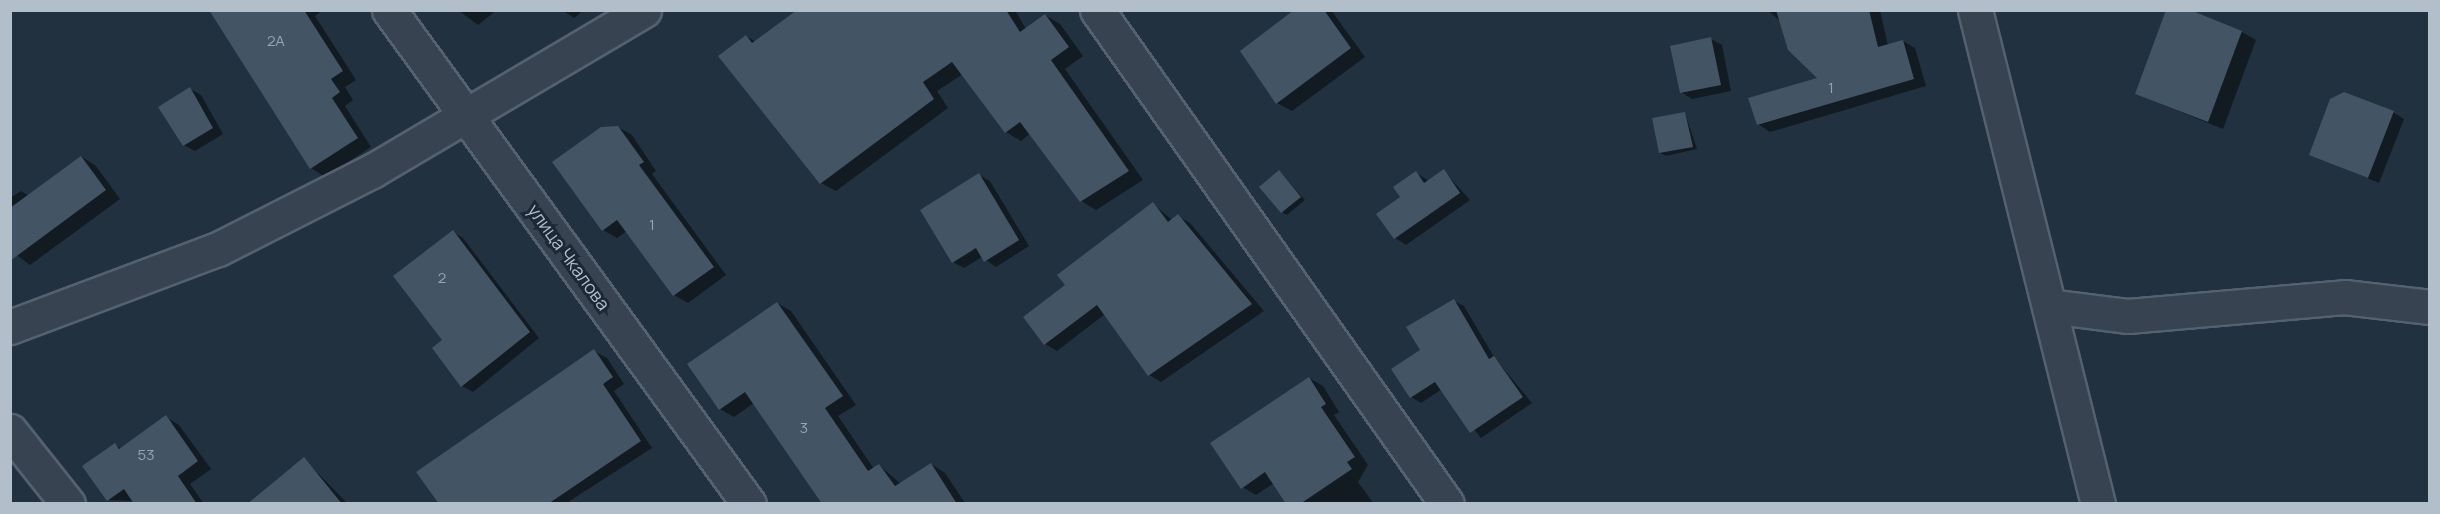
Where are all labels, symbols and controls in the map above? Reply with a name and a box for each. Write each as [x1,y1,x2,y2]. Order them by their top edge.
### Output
house number: 2А [267,32,285,50]
house number: 1 [1828,79,1834,97]
street label: улица Чкалова [523,200,615,314]
house number: 1 [649,216,655,234]
house number: 2 [438,269,446,287]
house number: 3 [800,419,808,437]
house number: 53 [138,446,154,464]

